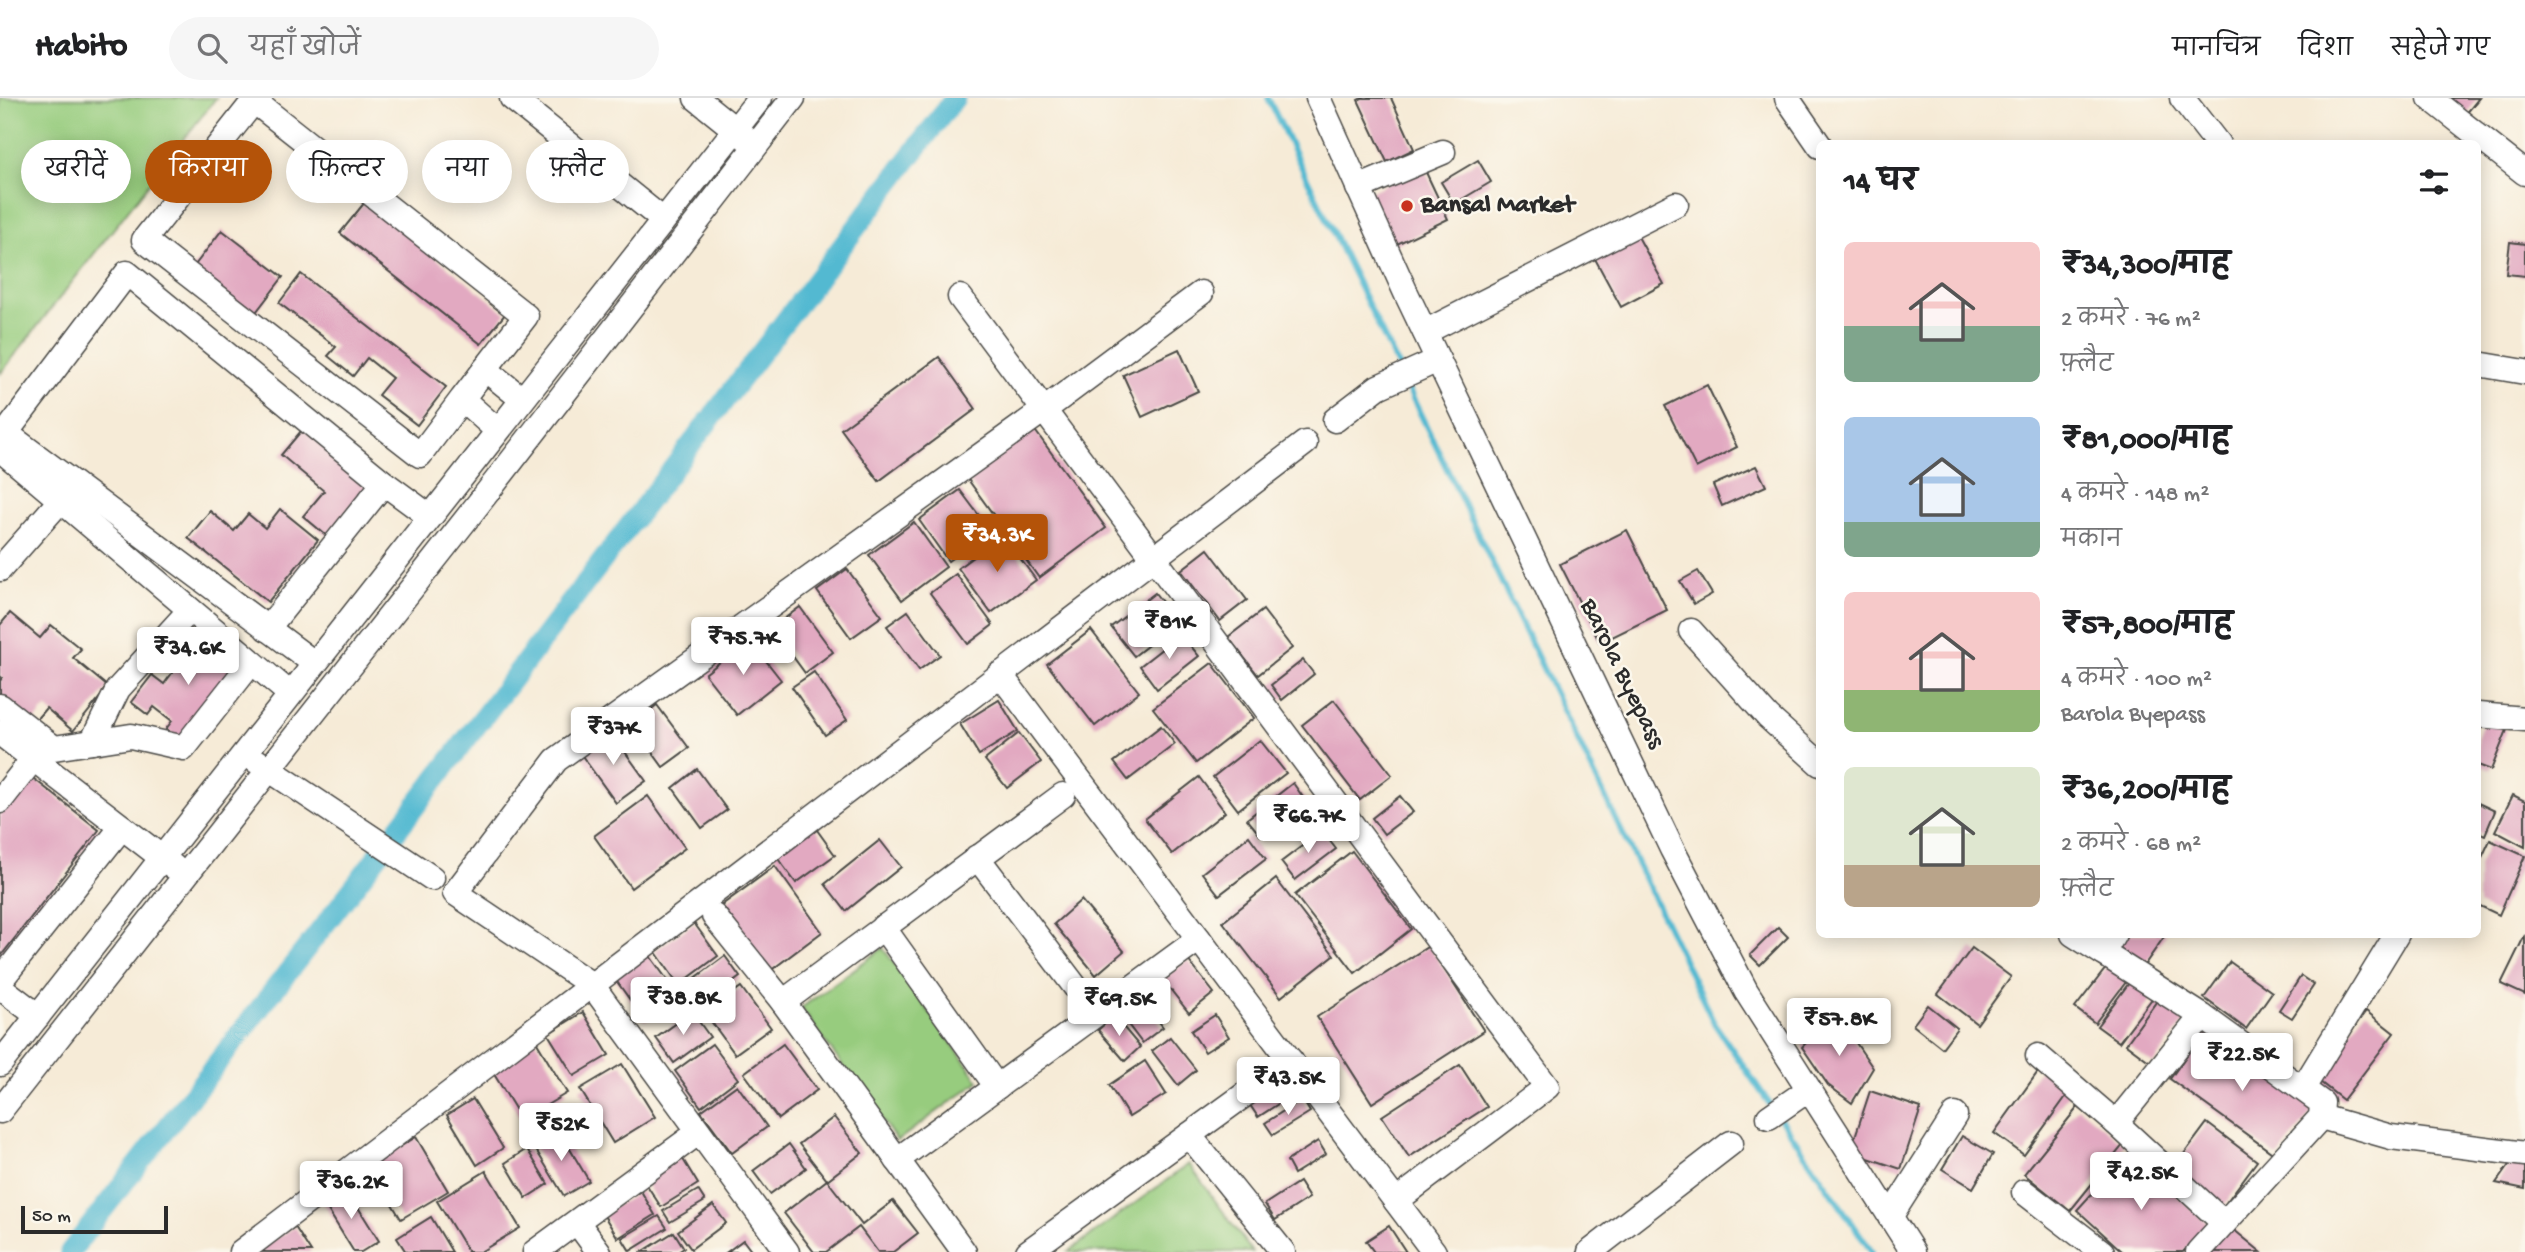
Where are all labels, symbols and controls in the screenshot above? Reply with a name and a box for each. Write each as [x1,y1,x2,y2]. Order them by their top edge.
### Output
search box [169,17,659,80]
text: Habito [35,29,127,67]
icon: search [193,29,231,67]
text: यहाँ खोजें [249,35,361,66]
text: मानचित्र [2172,36,2260,65]
text: दिशा [2298,36,2353,65]
text: सहेजे गए [2391,36,2490,65]
chip: खरीदें [21,140,131,203]
chip: किराया [145,140,272,203]
chip: फ़िल्टर [286,140,408,203]
chip: नया [422,140,512,203]
chip: फ़्लैट [526,140,629,203]
icon: filters [2415,163,2453,201]
text: 14 घर [1844,167,1917,202]
place label: Bansal Market [1420,191,1577,222]
marker: Bansal Market [1399,198,1415,214]
text: ₹34,300/माह [2061,250,2230,285]
icon: home [1900,270,1984,354]
text: 2 कमरे · 76 m² [2061,307,2201,334]
text: फ़्लैट [2061,353,2113,380]
text: ₹81,000/माह [2061,425,2231,460]
icon: home [1900,445,1984,529]
text: 4 कमरे · 148 m² [2061,482,2209,509]
pin: ₹34.3K [940,514,1054,574]
text: ₹34.3K [962,523,1032,550]
text: मकान [2061,528,2122,555]
street label: Barola Byepass [1571,593,1671,755]
pin: ₹81K [1128,602,1210,661]
text: ₹81K [1144,610,1194,637]
text: ₹57,800/माह [2061,610,2233,645]
pin: ₹75.7K [686,618,800,677]
icon: home [1900,620,1984,704]
text: ₹75.7K [707,626,779,653]
pin: ₹34.6K [131,628,245,687]
text: ₹34.6K [153,636,223,663]
text: 4 कमरे · 100 m² [2061,667,2212,694]
text: Barola Byepass [2061,702,2205,729]
pin: ₹37K [572,708,654,767]
text: ₹37K [587,716,639,743]
text: ₹36,200/माह [2061,775,2231,810]
icon: home [1900,795,1984,879]
pin: ₹66.7K [1251,796,1365,855]
text: ₹66.7K [1273,804,1343,831]
text: 2 कमरे · 68 m² [2061,832,2201,859]
text: फ़्लैट [2061,878,2113,905]
pin: ₹38.8K [626,978,740,1037]
pin: ₹69.5K [1062,978,1176,1038]
text: ₹38.8K [647,986,719,1013]
text: ₹69.5K [1084,987,1154,1014]
pin: ₹57.8K [1782,998,1896,1058]
text: ₹57.8K [1803,1007,1875,1034]
pin: ₹22.5K [2185,1034,2299,1093]
text: ₹22.5K [2207,1042,2277,1069]
pin: ₹43.5K [1231,1058,1345,1117]
text: ₹43.5K [1253,1066,1323,1093]
pin: ₹52K [520,1104,602,1163]
text: ₹52K [535,1112,587,1139]
pin: ₹42.5K [2084,1152,2198,1212]
text: ₹42.5K [2106,1161,2176,1188]
pin: ₹36.2K [294,1162,408,1221]
text: ₹36.2K [316,1170,386,1197]
scale bar [21,1203,168,1235]
text: 50 m [32,1206,71,1229]

